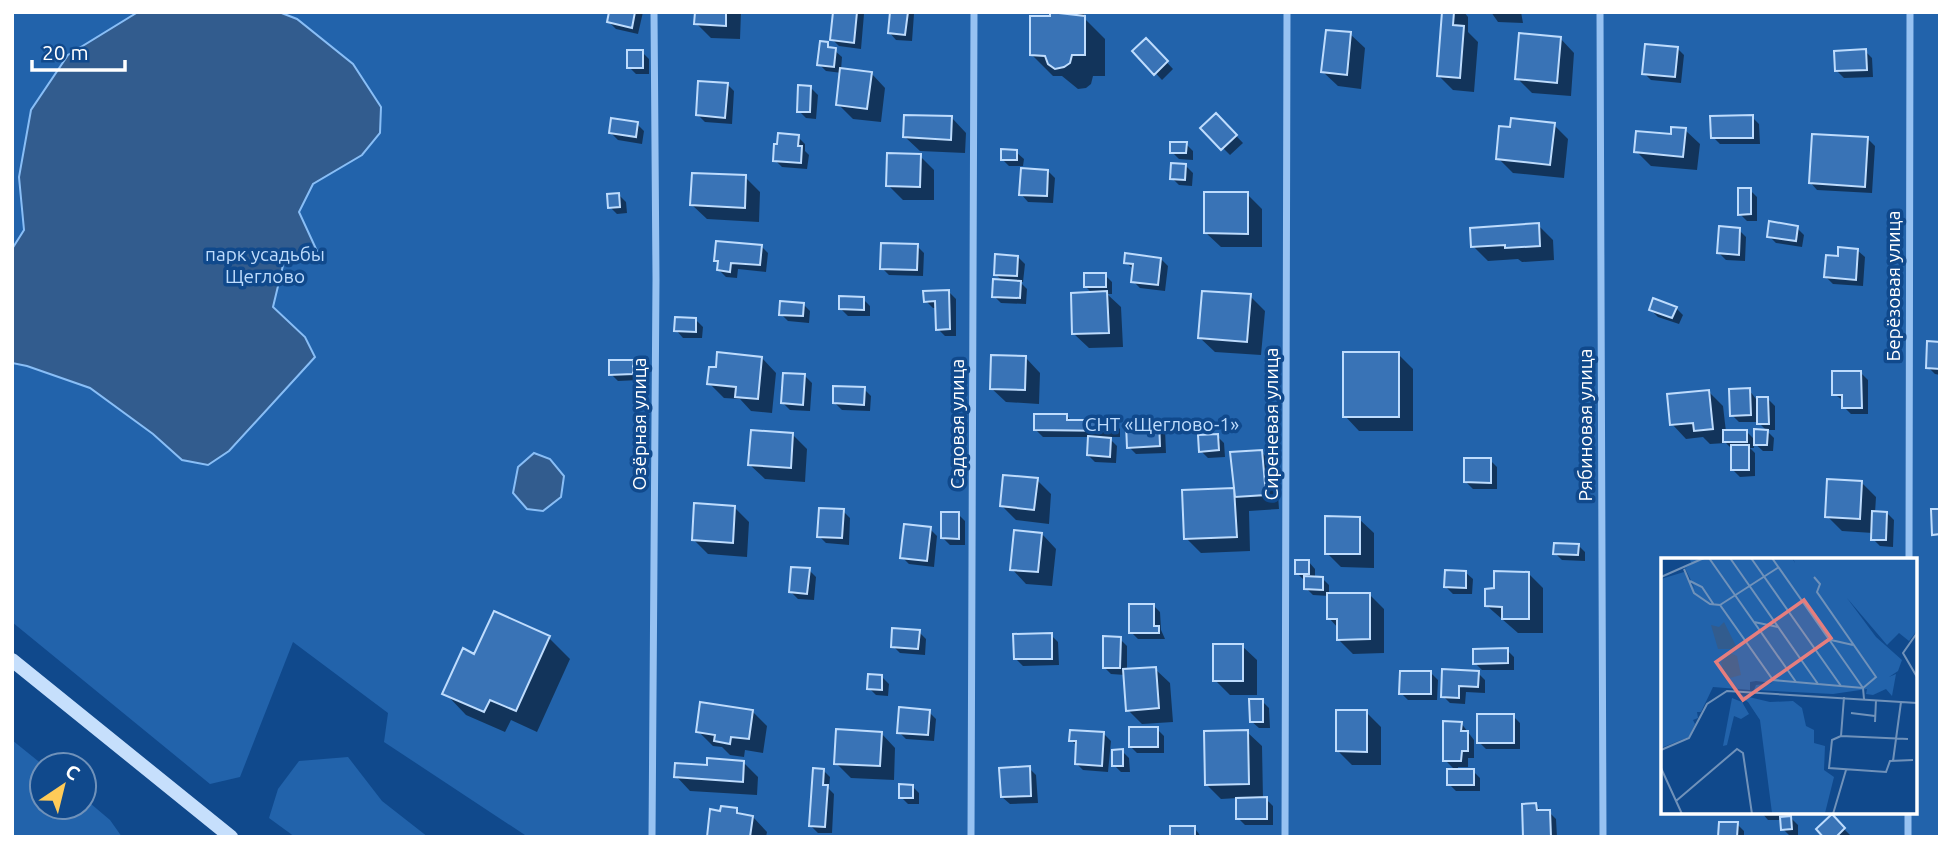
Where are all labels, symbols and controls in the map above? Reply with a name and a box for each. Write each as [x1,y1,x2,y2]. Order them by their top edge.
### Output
scale bar [32,28,124,72]
text: 20 m [42,40,89,64]
street label: Берёзовая улица [1882,211,1904,361]
park label: парк усадьбы Щеглово [205,243,325,287]
street label: Сиреневая улица [1260,348,1282,500]
street label: Рябиновая улица [1574,349,1596,502]
street label: Озёрная улица [628,358,650,490]
street label: Садовая улица [946,359,968,489]
park label: СНТ «Щеглово-1» [1085,413,1239,435]
inset map [1661,558,1917,814]
north arrow [28,751,98,821]
text: С [61,760,84,785]

